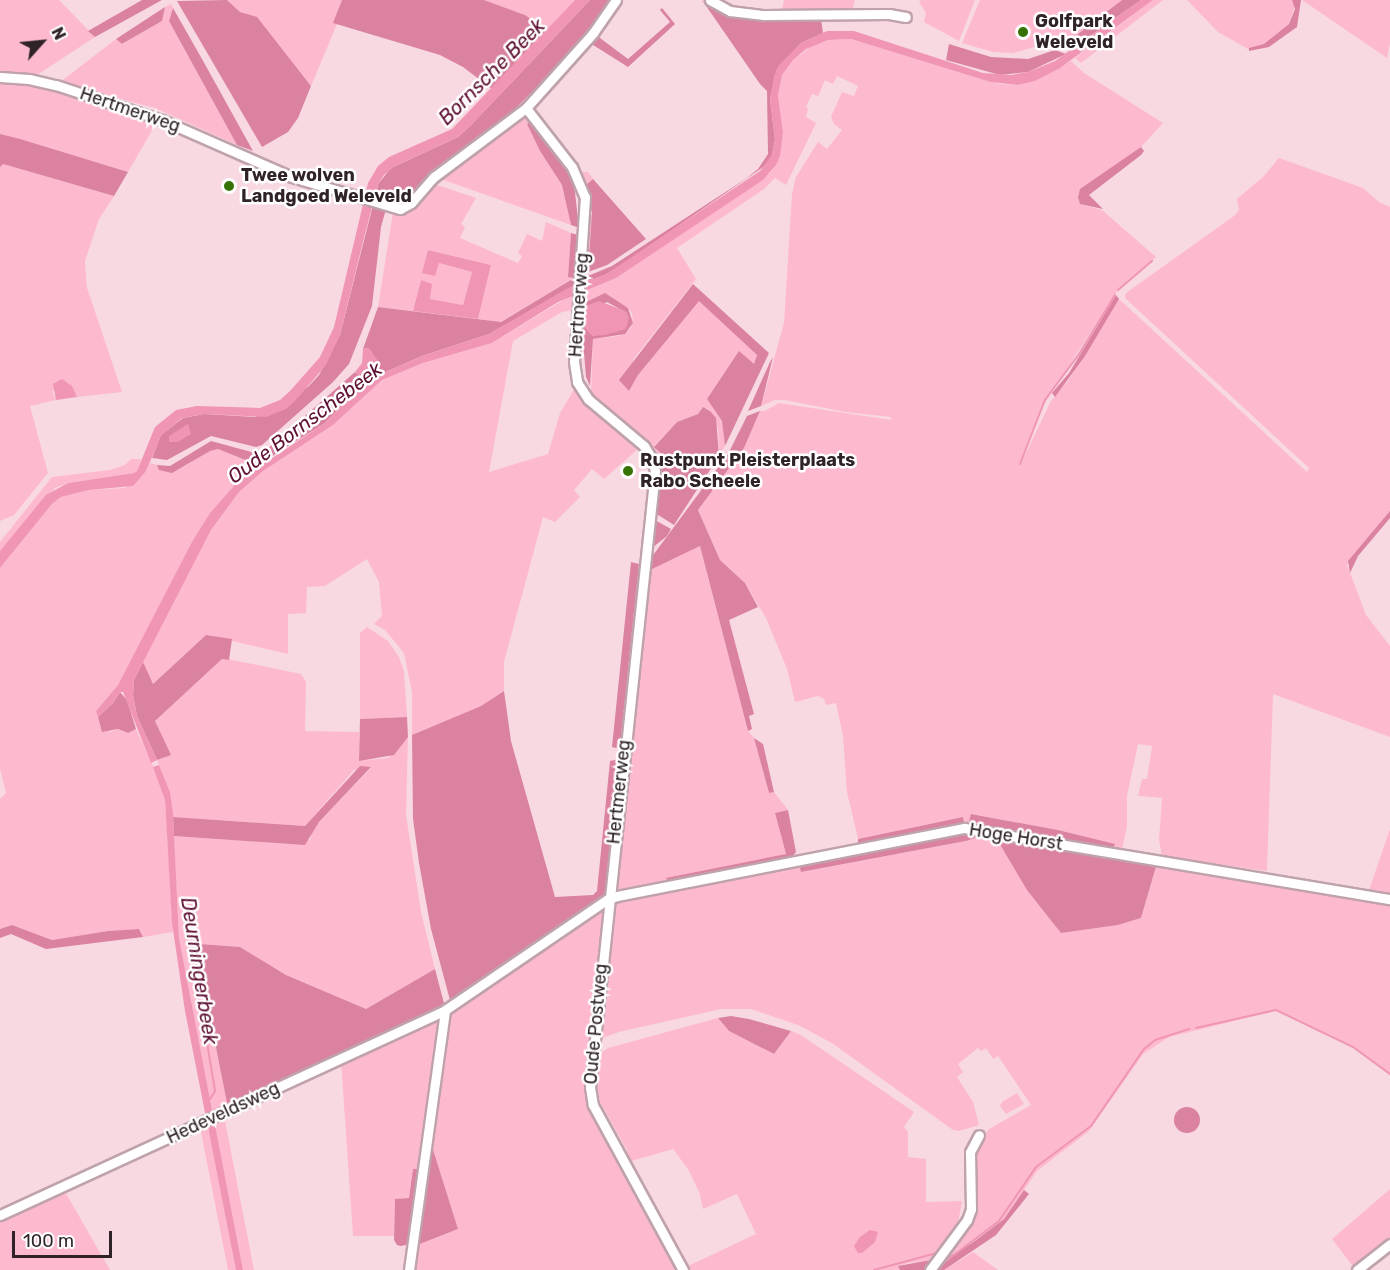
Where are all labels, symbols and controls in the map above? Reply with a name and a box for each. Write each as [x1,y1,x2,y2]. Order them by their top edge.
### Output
place label: Golfpark Weleveld [1035,11,1113,54]
north arrow [12,12,72,72]
water label: Bornsche Beek [434,14,550,130]
text: N [47,24,70,43]
marker: Golfpark Weleveld [1016,25,1030,39]
street label: Hertmerweg [77,83,183,137]
place label: Twee wolven Landgoed Weleveld [241,165,412,207]
marker: Twee wolven Landgoed Weleveld [222,179,236,193]
street label: Hertmerweg [565,252,593,358]
water label: Oude Bornschebeek [223,357,387,489]
place label: Rustpunt Pleisterplaats Rabo Scheele [640,450,855,492]
marker: Rustpunt Pleisterplaats Rabo Scheele [621,464,635,478]
street label: Hertmerweg [603,739,635,845]
street label: Hoge Horst [968,819,1064,855]
water label: Deurningerbeek [175,896,223,1046]
street label: Oude Postweg [580,963,612,1085]
street label: Hedeveldsweg [163,1077,283,1149]
scale bar [15,1219,116,1257]
text: 100 m [23,1230,74,1252]

